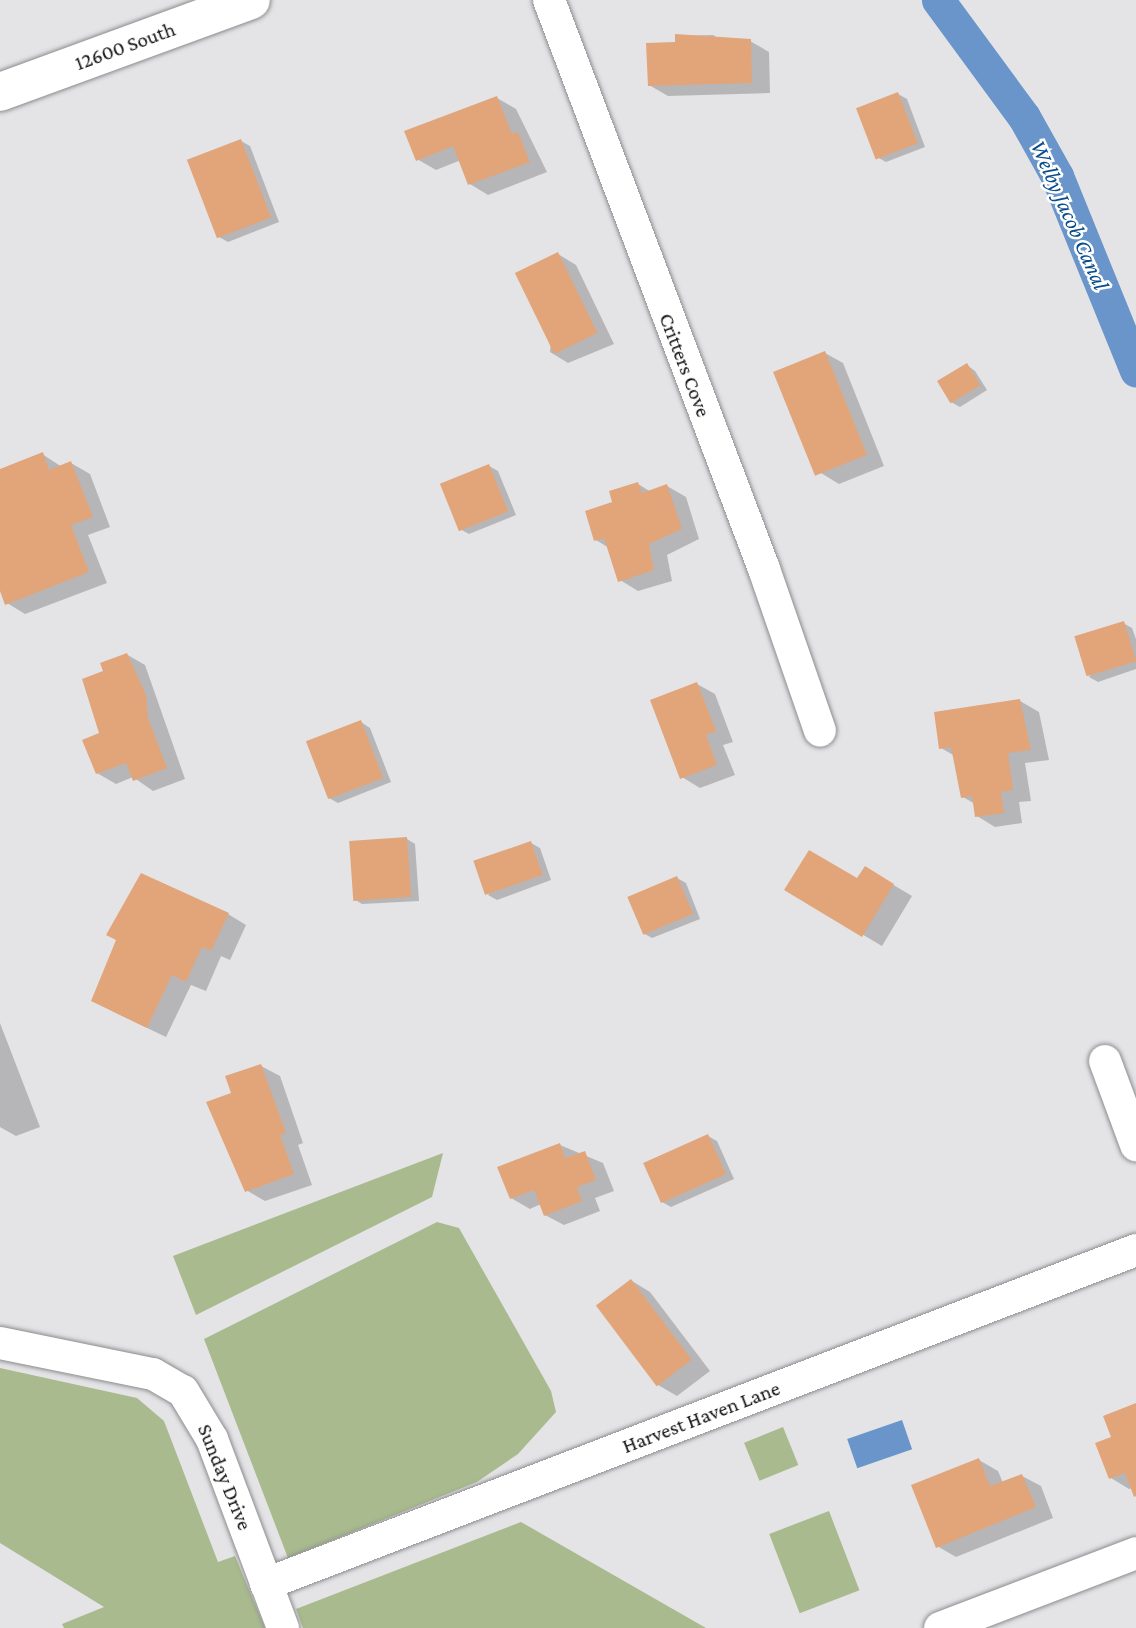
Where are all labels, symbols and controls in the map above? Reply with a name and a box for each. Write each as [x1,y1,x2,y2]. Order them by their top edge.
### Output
street label: 12600 South [71,16,179,76]
water label: Welby Jacob Canal [1025,136,1115,294]
street label: Critters Cove [654,309,716,421]
street label: Harvest Haven Lane [619,1375,783,1459]
street label: Sunday Drive [192,1420,258,1534]

